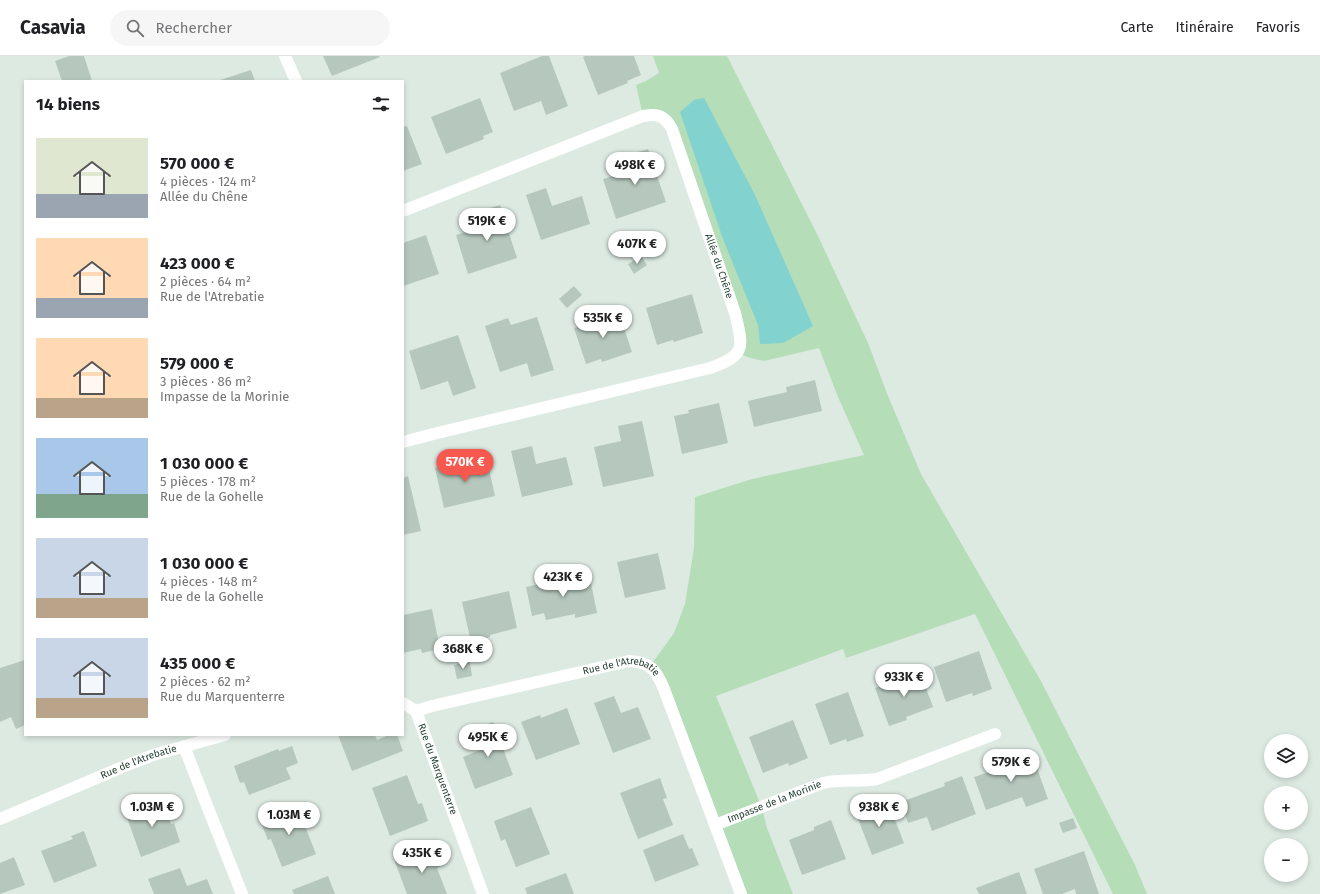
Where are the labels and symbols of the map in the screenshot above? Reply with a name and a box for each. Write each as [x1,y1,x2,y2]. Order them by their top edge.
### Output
pin: 498K € [602,152,668,186]
pin: 519K € [454,208,520,242]
pin: 407K € [604,231,670,265]
street label: Allée du Chêne [702,232,736,300]
pin: 535K € [570,305,636,339]
pin: 570K € [432,449,498,483]
pin: 423K € [530,564,596,598]
pin: 368K € [430,636,496,670]
street label: Rue de l'Atrebatie [582,655,662,678]
pin: 933K € [871,664,937,698]
street label: Rue du Marquenterre [415,722,459,816]
pin: 495K € [455,724,521,758]
street label: Rue de l'Atrebatie [99,743,178,782]
pin: 579K € [978,749,1044,783]
street label: Impasse de la Morinie [726,778,823,825]
pin: 1.03M € [115,794,189,828]
pin: 938K € [846,794,912,828]
pin: 1.03M € [252,802,326,836]
pin: 435K € [389,840,455,874]

